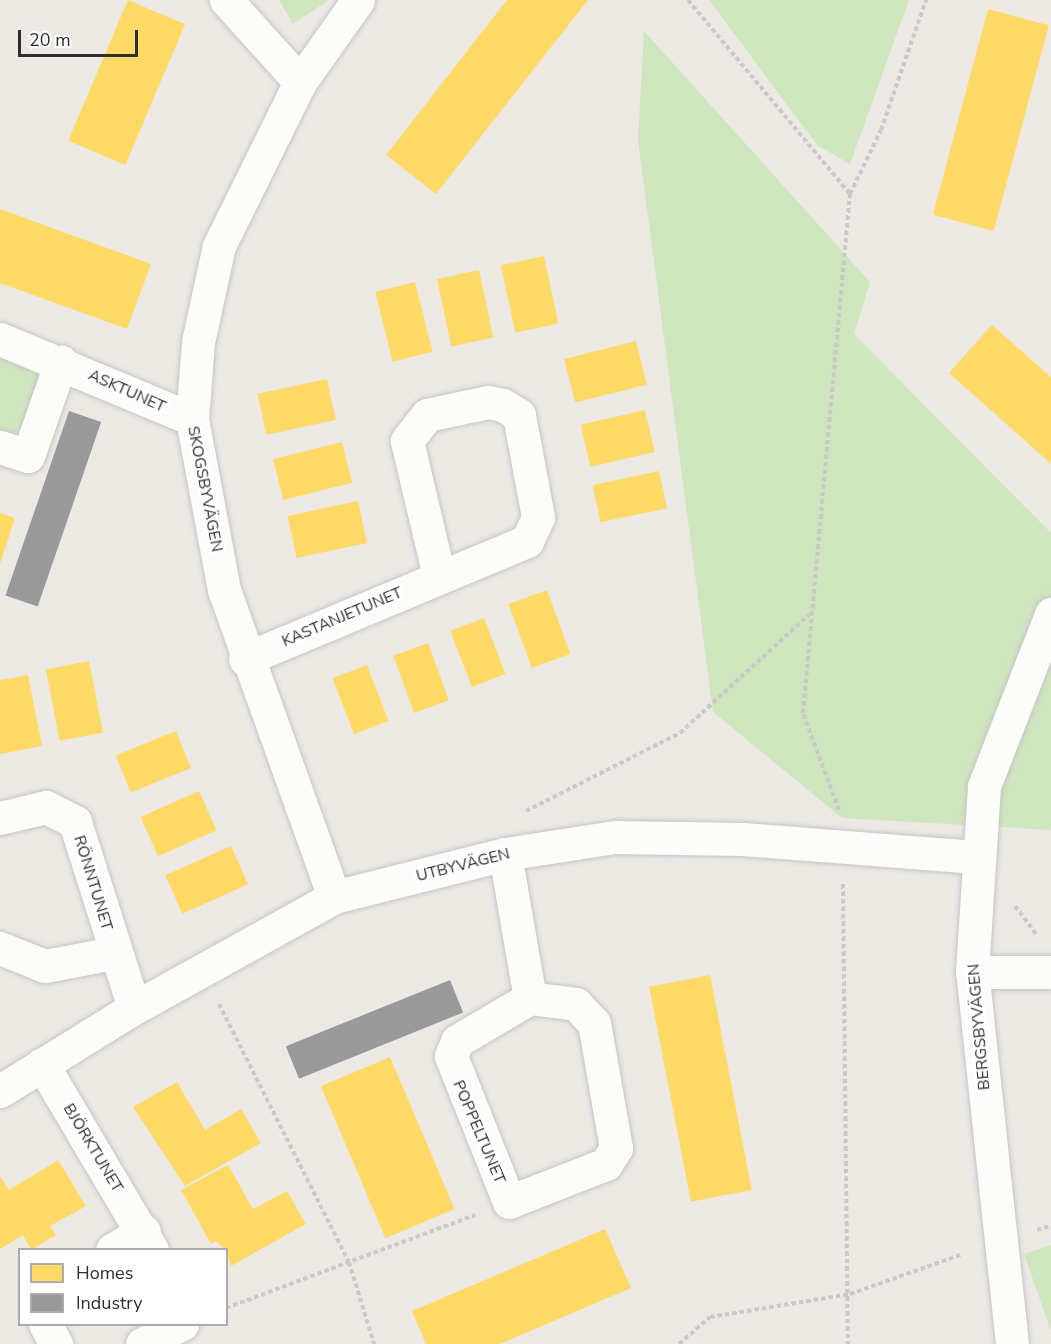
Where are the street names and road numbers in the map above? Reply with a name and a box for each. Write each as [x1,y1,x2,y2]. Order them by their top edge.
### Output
street label: ASKTUNET [85,365,169,417]
street label: SKOGSBYVÄGEN [183,424,227,554]
street label: KASTANJETUNET [279,583,405,651]
street label: RÖNNTUNET [69,833,117,933]
street label: UTBYVÄGEN [414,844,512,886]
street label: BERGSBYVÄGEN [964,963,994,1091]
street label: POPPELTUNET [449,1077,509,1187]
street label: BJÖRKTUNET [59,1100,127,1196]

